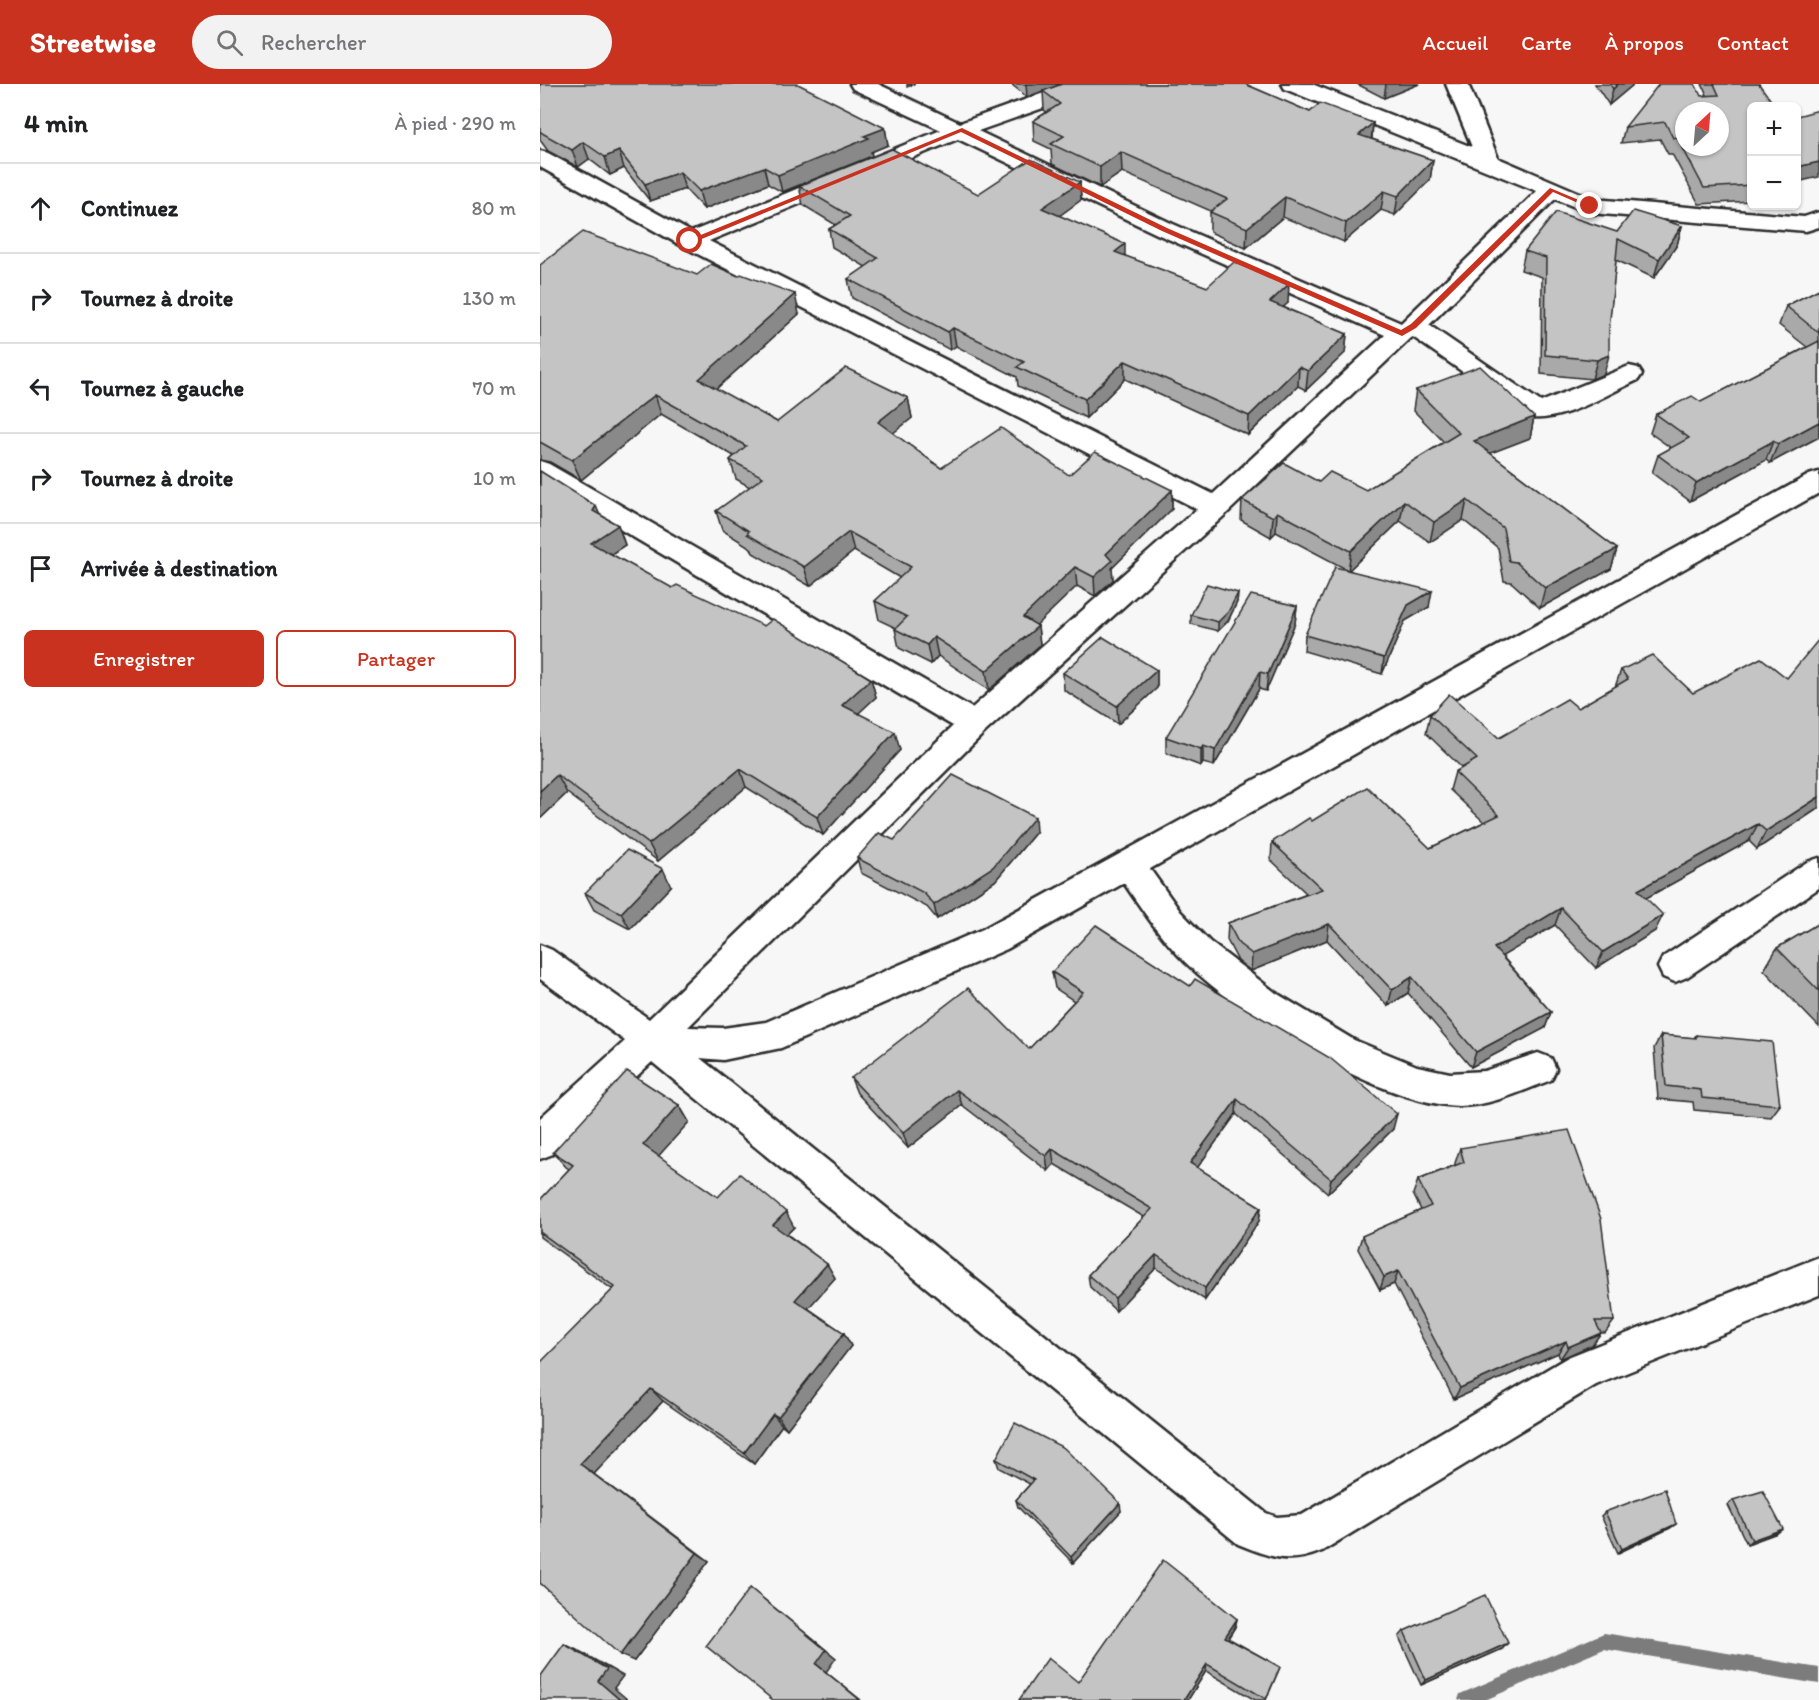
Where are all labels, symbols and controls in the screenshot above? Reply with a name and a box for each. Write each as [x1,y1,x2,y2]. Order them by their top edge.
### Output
search box [192,15,612,69]
text: Streetwise [30,25,156,59]
icon: search [213,26,246,59]
text: Rechercher [261,29,366,56]
text: Accueil [1423,30,1488,55]
text: Carte [1521,30,1572,55]
text: À propos [1605,30,1684,55]
text: Contact [1717,30,1789,55]
north arrow [1675,102,1729,156]
map controls [1747,102,1801,210]
button: + [1747,102,1801,156]
text: 4 min [24,107,88,139]
text: À pied · 290 m [394,111,516,135]
button: − [1747,156,1801,210]
icon: ahead [24,192,57,225]
route end [1576,192,1602,218]
text: Continuez [81,195,178,222]
text: 80 m [471,196,516,220]
route start [676,227,702,253]
icon: right [24,282,57,315]
text: Tournez à droite [81,285,233,312]
text: 130 m [462,286,516,310]
icon: left [24,372,57,405]
text: Tournez à gauche [81,375,244,402]
text: 70 m [472,376,516,400]
icon: right [24,462,57,495]
text: Tournez à droite [81,465,233,492]
text: 10 m [473,466,516,490]
icon: arrive [24,552,57,585]
text: Arrivée à destination [81,555,277,582]
button: Enregistrer [24,630,264,687]
button: Partager [276,630,516,687]

